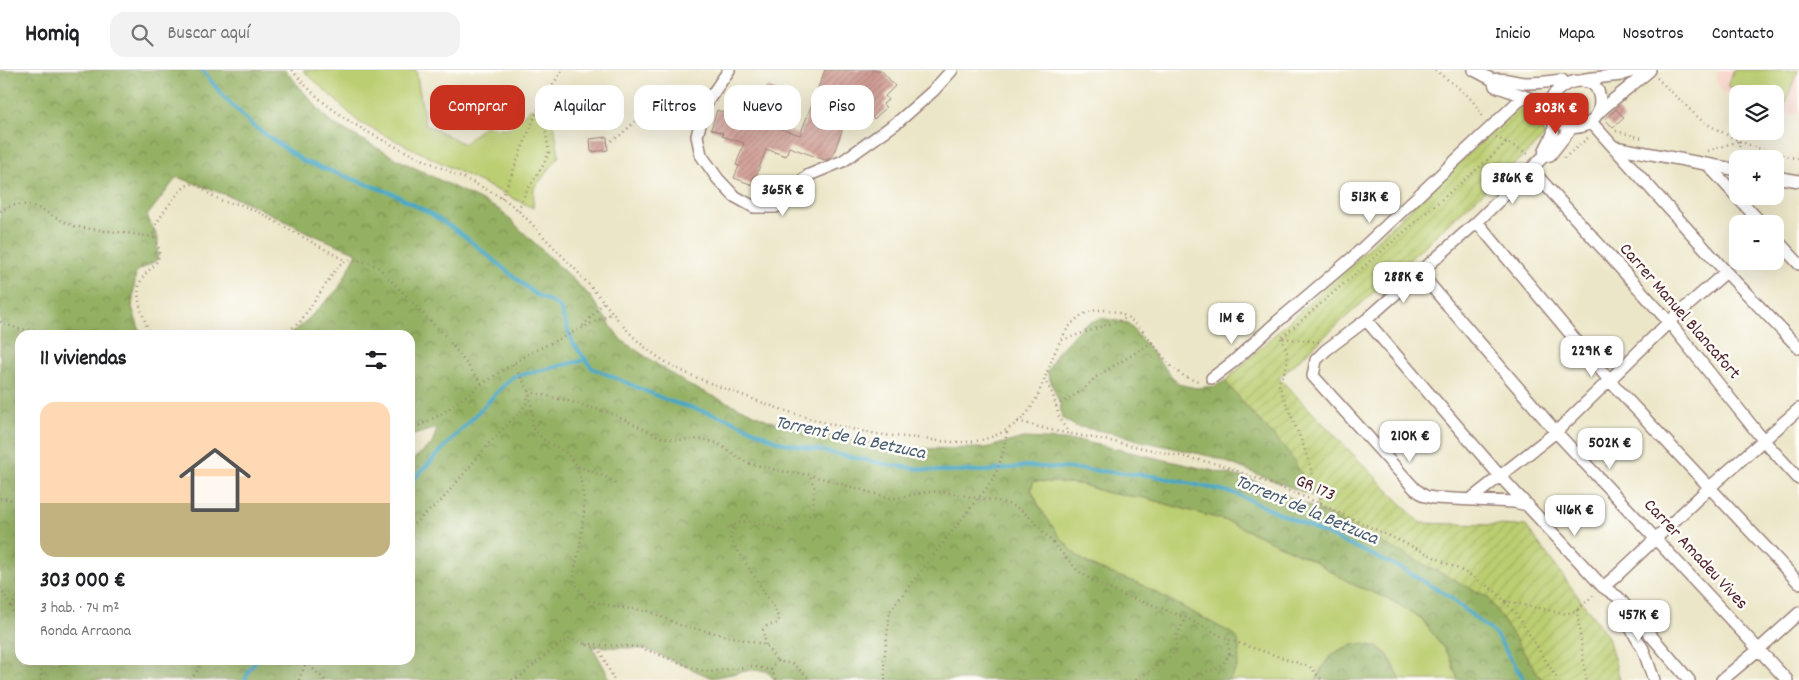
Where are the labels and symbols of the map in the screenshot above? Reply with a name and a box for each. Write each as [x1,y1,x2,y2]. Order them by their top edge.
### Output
pin: 303K € [1515,92,1597,135]
pin: 386K € [1472,162,1554,205]
pin: 365K € [742,174,824,217]
pin: 513K € [1329,182,1411,224]
street label: Carrer Manuel Blancafort [1613,238,1746,386]
pin: 288K € [1363,262,1445,304]
pin: 1M € [1202,302,1262,345]
pin: 229K € [1551,336,1633,378]
water label: Torrent de la Betzuca [773,410,929,468]
pin: 210K € [1369,420,1451,463]
pin: 502K € [1569,428,1651,470]
water label: Torrent de la Betzuca [1230,469,1383,554]
street label: GR 173 [1291,469,1339,509]
pin: 416K € [1534,494,1616,537]
street label: Carrer Amadeu Vives [1637,494,1753,616]
pin: 457K € [1598,600,1680,642]

